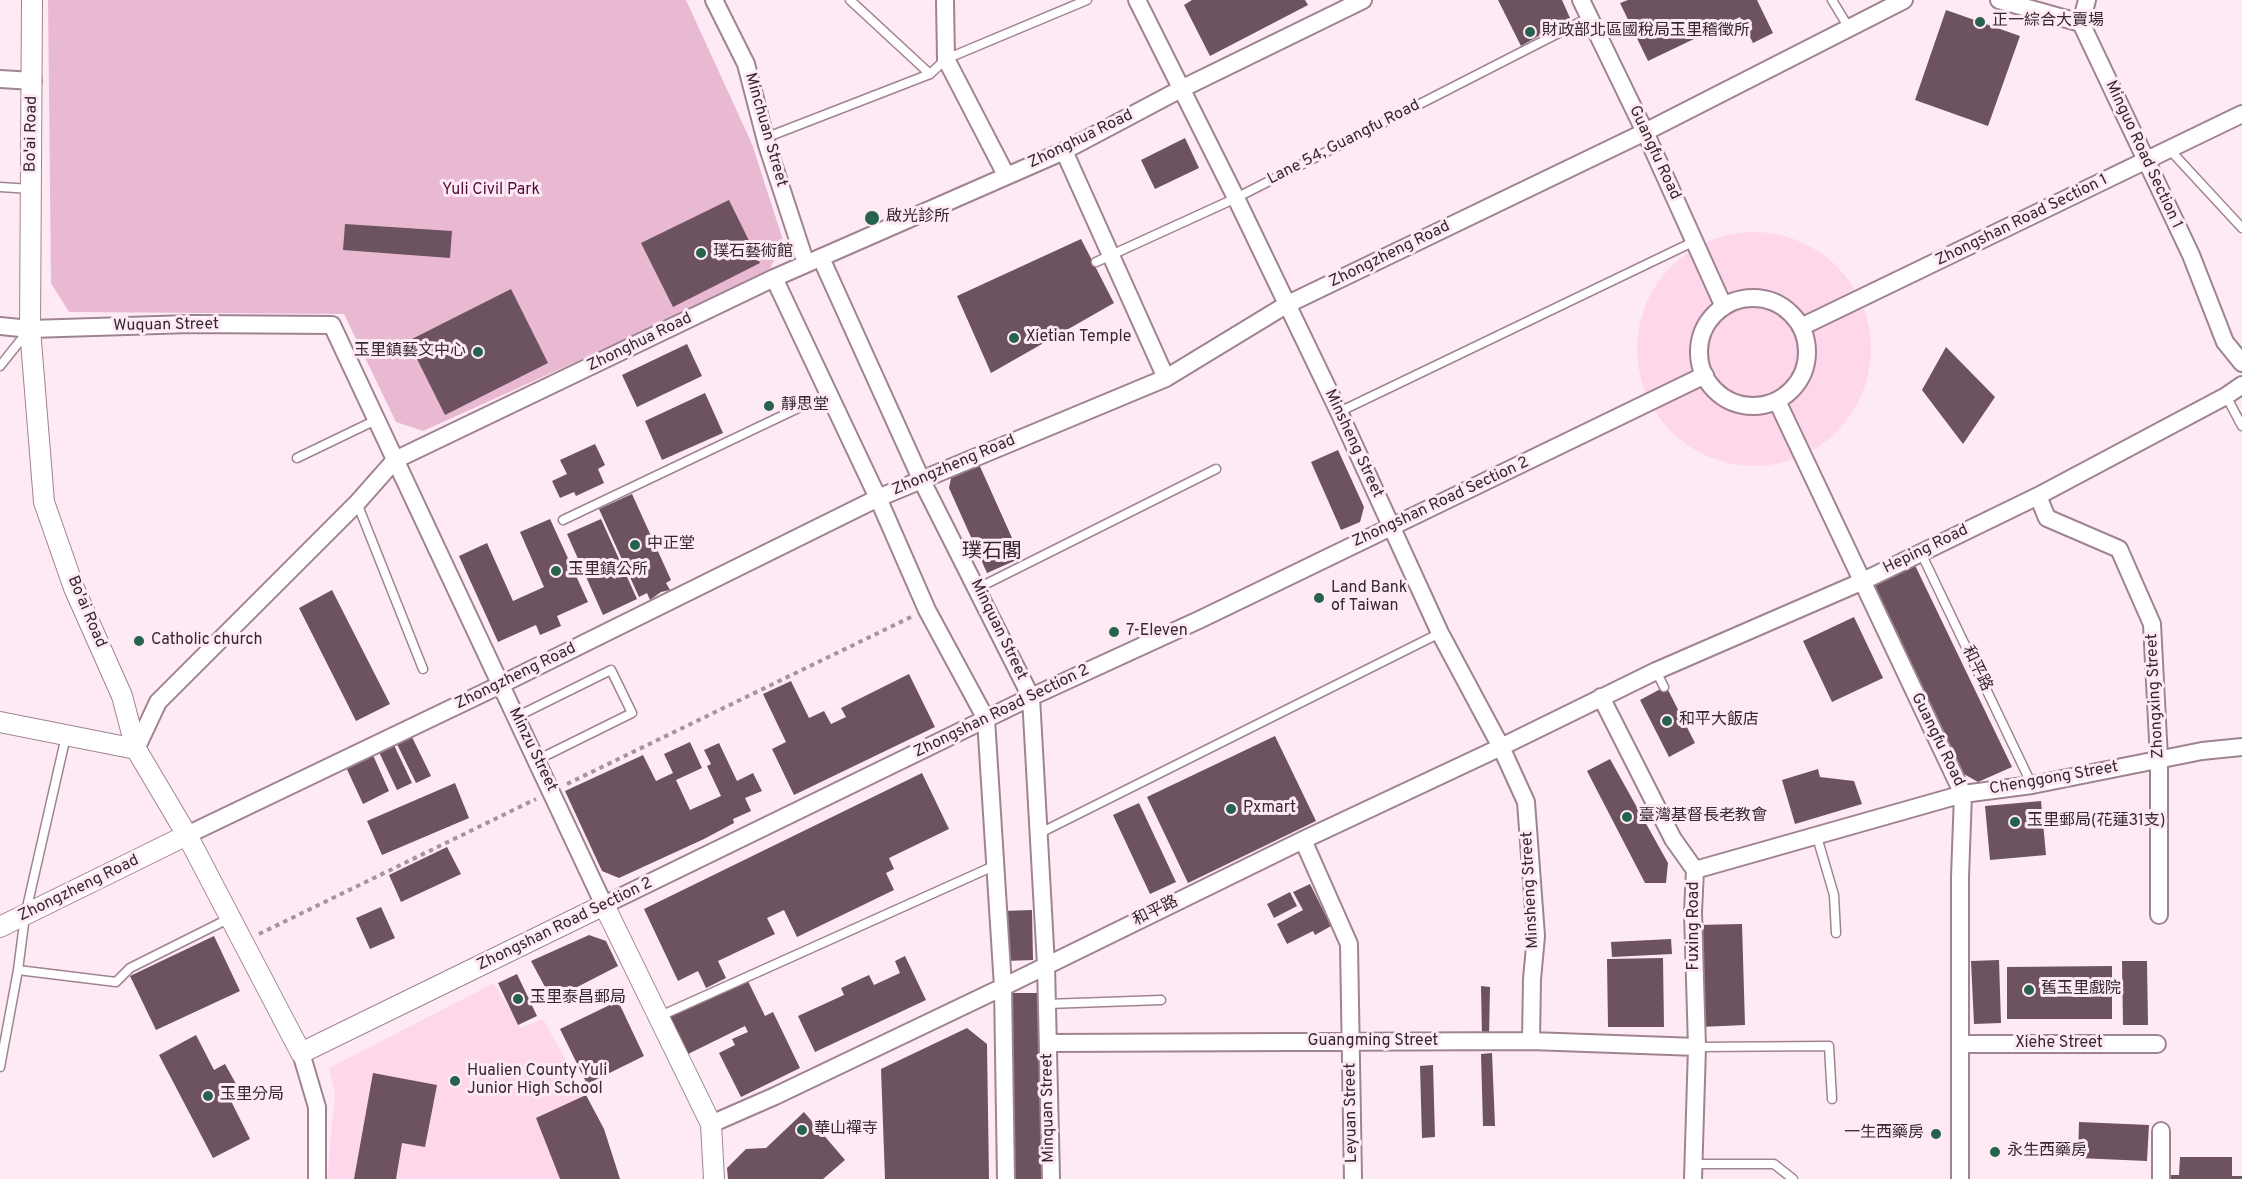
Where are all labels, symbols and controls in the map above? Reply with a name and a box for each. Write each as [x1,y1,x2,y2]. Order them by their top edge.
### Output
place label: 正一綜合大賣場 [1992,12,2104,32]
marker: 正一綜合大賣場 [1973,15,1987,29]
place label: 財政部北區國稅局玉里稽徵所 [1542,22,1750,42]
marker: 財政部北區國稅局玉里稽徵所 [1523,25,1537,39]
street label: Minchuan Street [740,71,790,189]
street label: Minguo Road Section 1 [2100,78,2186,232]
street label: Bo'ai Road [22,96,42,172]
street label: Lane 54, Guangfu Road [1265,96,1423,190]
street label: Guangfu Road [1624,103,1684,203]
street label: Zhonghua Road [1026,106,1136,174]
street label: Zhongshan Road Section 1 [1933,171,2111,271]
park label: Yuli Civil Park [442,181,540,201]
place label: 啟光診所 [886,208,950,228]
marker: 啟光診所 [863,209,881,227]
street label: Zhongzheng Road [1327,217,1453,293]
place label: 璞石藝術館 [713,243,793,263]
marker: 璞石藝術館 [694,246,708,260]
street label: Zhonghua Road [585,309,695,377]
street label: Wuquan Street [113,315,219,337]
place label: Xietian Temple [1026,328,1131,348]
marker: Xietian Temple [1007,331,1021,345]
place label: 玉里鎮藝文中心 [354,342,466,362]
marker: 玉里鎮藝文中心 [471,345,485,359]
street label: Minsheng Street [1319,387,1387,501]
place label: 靜思堂 [781,396,829,416]
marker: 靜思堂 [762,399,776,413]
street label: Zhongzheng Road [890,431,1018,501]
street label: Zhongshan Road Section 2 [1350,454,1532,552]
street label: Heping Road [1880,521,1972,579]
place label: 中正堂 [647,535,695,555]
marker: 中正堂 [628,538,642,552]
district label: 璞石閣 [962,541,1022,565]
place label: 玉里鎮公所 [568,561,648,581]
marker: 玉里鎮公所 [549,564,563,578]
street label: Bo'ai Road [62,573,110,651]
street label: Minquan Street [965,576,1031,684]
place label: Land Bank of Taiwan [1331,579,1407,617]
marker: Land Bank of Taiwan [1312,591,1326,605]
place label: 7-Eleven [1126,622,1188,642]
marker: 7-Eleven [1107,625,1121,639]
place label: Catholic church [151,631,262,651]
street label: Zhongxing Street [2143,633,2169,759]
marker: Catholic church [132,634,146,648]
street label: Zhongzheng Road [453,639,579,715]
street label: 和平路 [1957,643,1995,695]
street label: Zhongshan Road Section 2 [911,661,1093,763]
street label: Guangfu Road [1906,690,1968,790]
street label: Minzu Street [503,705,561,795]
place label: 和平大飯店 [1679,711,1759,731]
marker: 和平大飯店 [1660,714,1674,728]
street label: Chenggong Street [1988,758,2120,800]
place label: Pxmart [1243,799,1296,819]
marker: Pxmart [1224,802,1238,816]
place label: 臺灣基督長老教會 [1639,807,1767,827]
marker: 臺灣基督長老教會 [1620,810,1634,824]
place label: 玉里郵局(花蓮31支) [2027,812,2166,832]
marker: 玉里郵局(花蓮31支) [2008,815,2022,829]
street label: Minsheng Street [1518,831,1544,949]
street label: Zhongzheng Road [16,851,142,927]
street label: Zhongshan Road Section 2 [474,874,656,976]
street label: Fuxing Road [1685,882,1705,970]
street label: 和平路 [1130,893,1182,931]
place label: 舊玉里戲院 [2041,980,2121,1000]
marker: 舊玉里戲院 [2022,983,2036,997]
place label: 玉里泰昌郵局 [530,989,626,1009]
marker: 玉里泰昌郵局 [511,992,525,1006]
street label: Guangming Street [1308,1032,1438,1052]
street label: Xiehe Street [2015,1034,2103,1054]
street label: Minquan Street [1038,1053,1060,1163]
place label: Hualien County Yuli Junior High School [467,1062,607,1100]
street label: Leyuan Street [1342,1063,1362,1163]
marker: Hualien County Yuli Junior High School [448,1074,462,1088]
place label: 玉里分局 [220,1086,284,1106]
marker: 玉里分局 [201,1089,215,1103]
place label: 華山禪寺 [814,1120,878,1140]
marker: 華山禪寺 [795,1123,809,1137]
place label: 一生西藥房 [1844,1124,1924,1144]
marker: 一生西藥房 [1929,1127,1943,1141]
place label: 永生西藥房 [2007,1142,2087,1162]
marker: 永生西藥房 [1988,1145,2002,1159]

